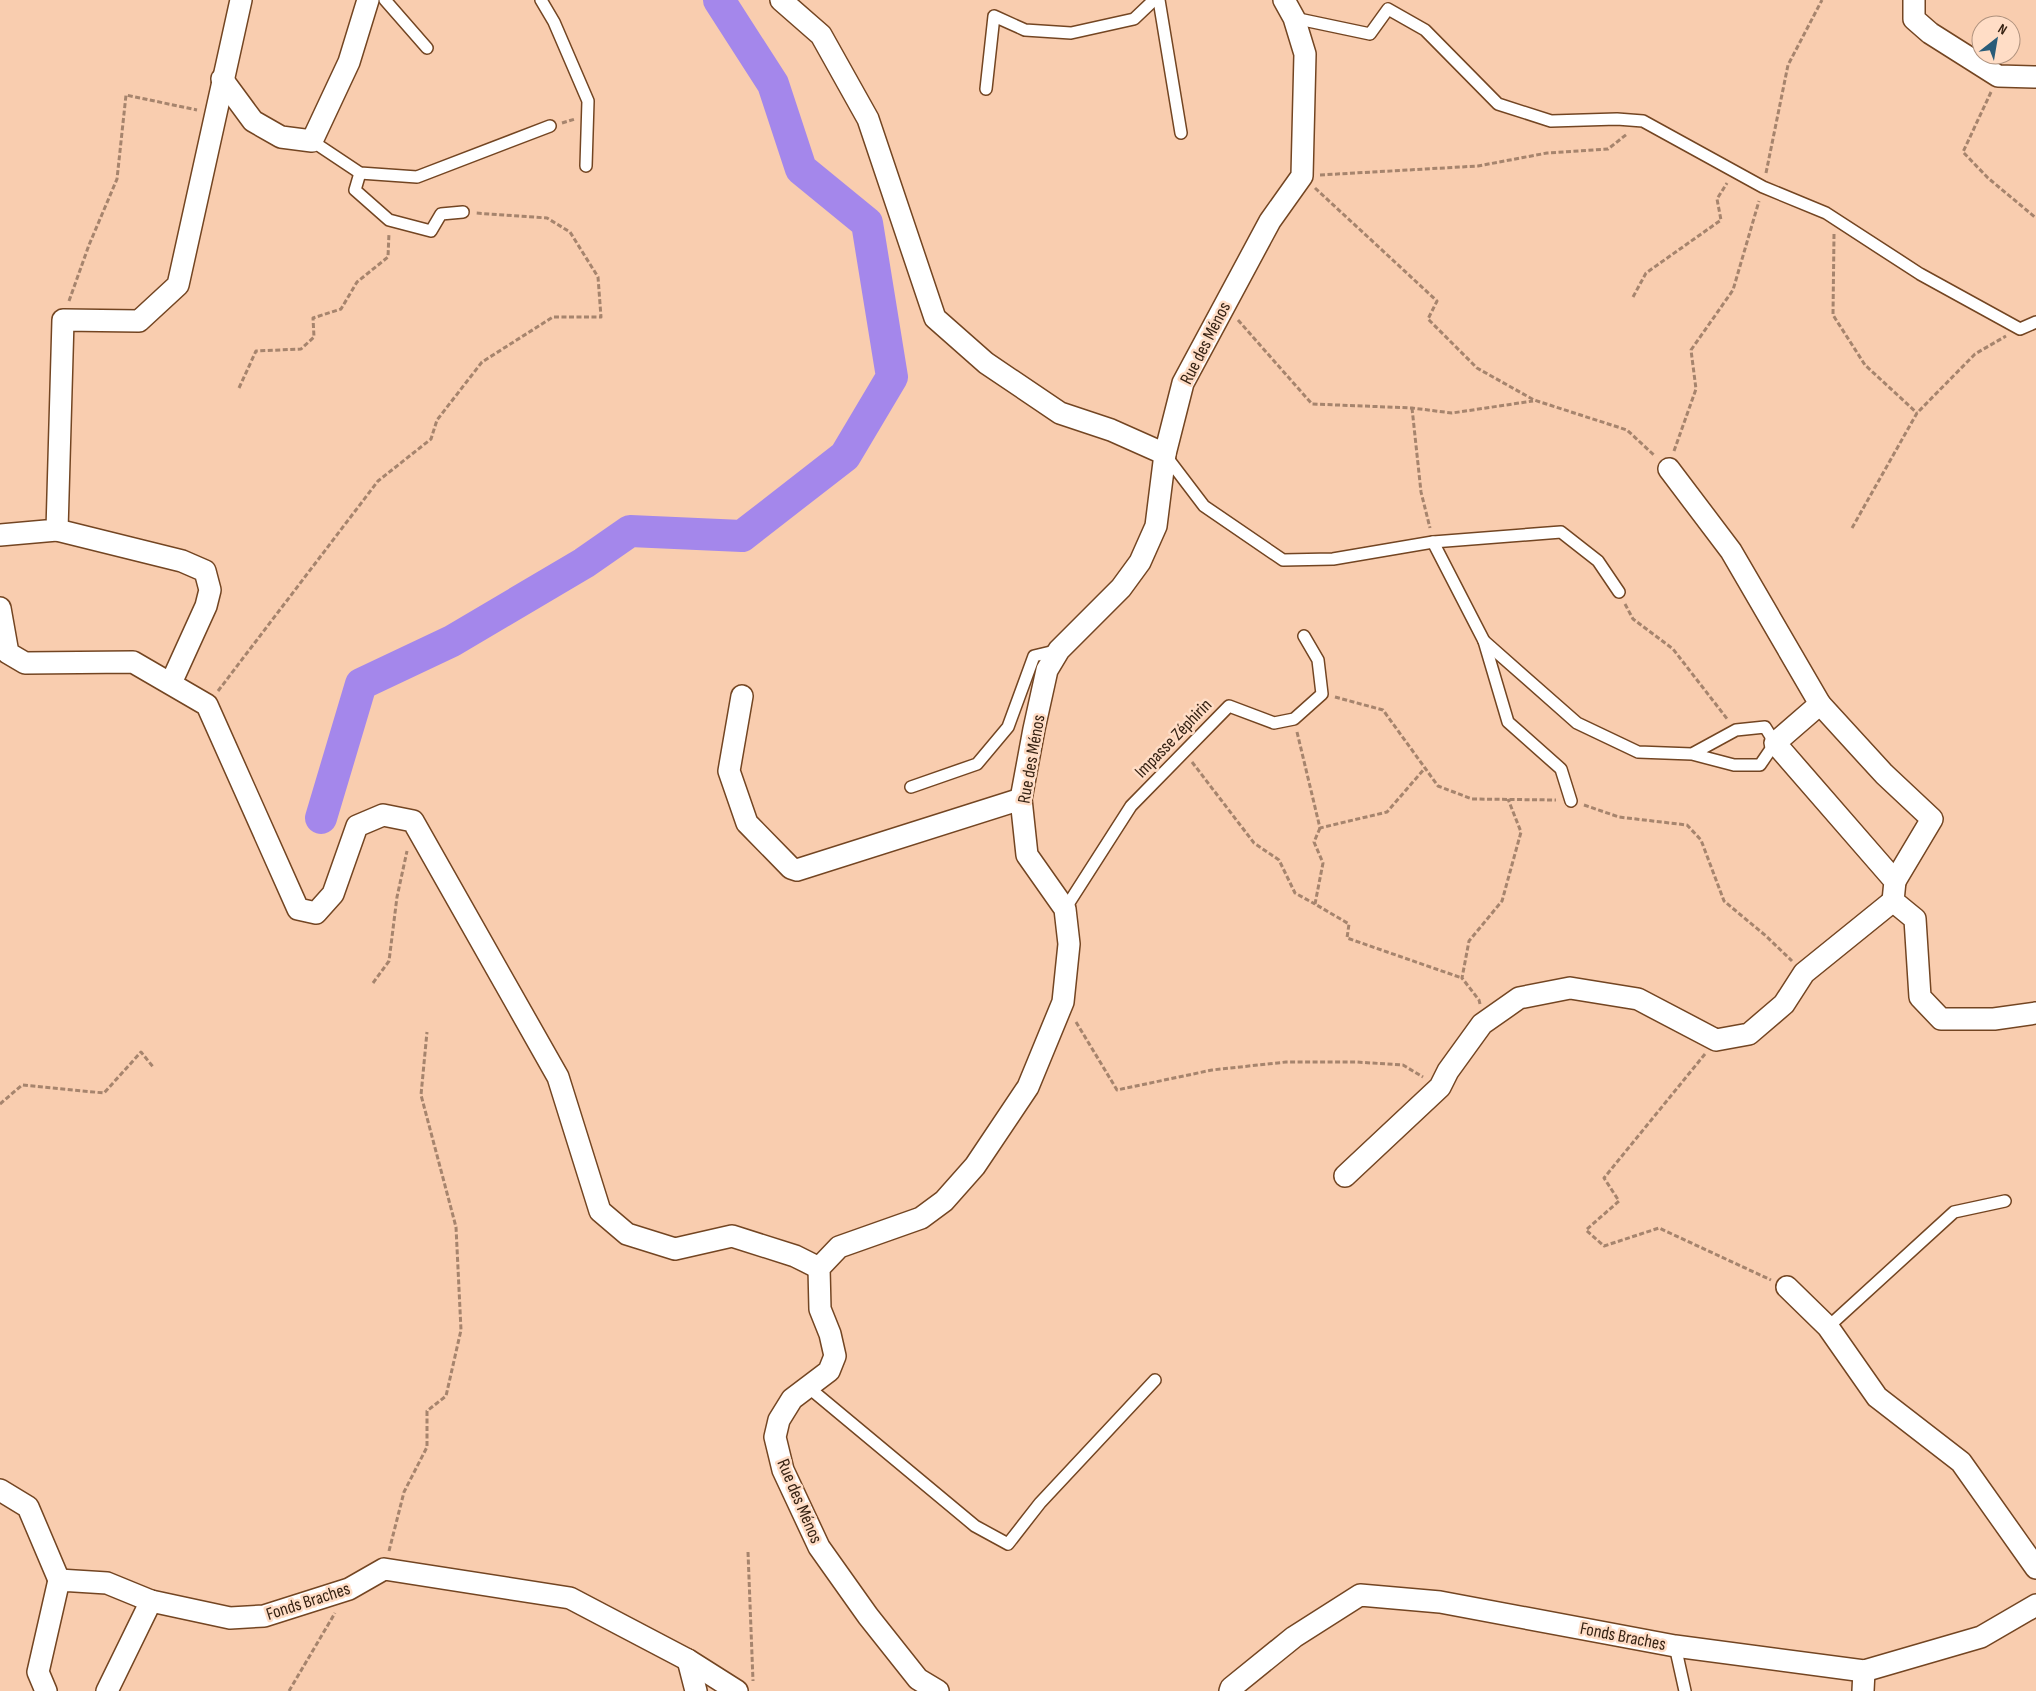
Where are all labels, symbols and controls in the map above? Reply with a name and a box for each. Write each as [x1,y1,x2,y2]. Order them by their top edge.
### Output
north arrow [1971,15,2021,65]
text: N [1995,20,2010,38]
street label: Rue des Ménos [1176,299,1235,388]
street label: Impasse Zéphirin [1131,695,1216,782]
street label: Rue des Ménos [1013,713,1050,805]
street label: Rue des Ménos [772,1456,827,1547]
street label: Fonds Braches [264,1578,353,1625]
street label: Fonds Braches [1578,1618,1668,1655]

